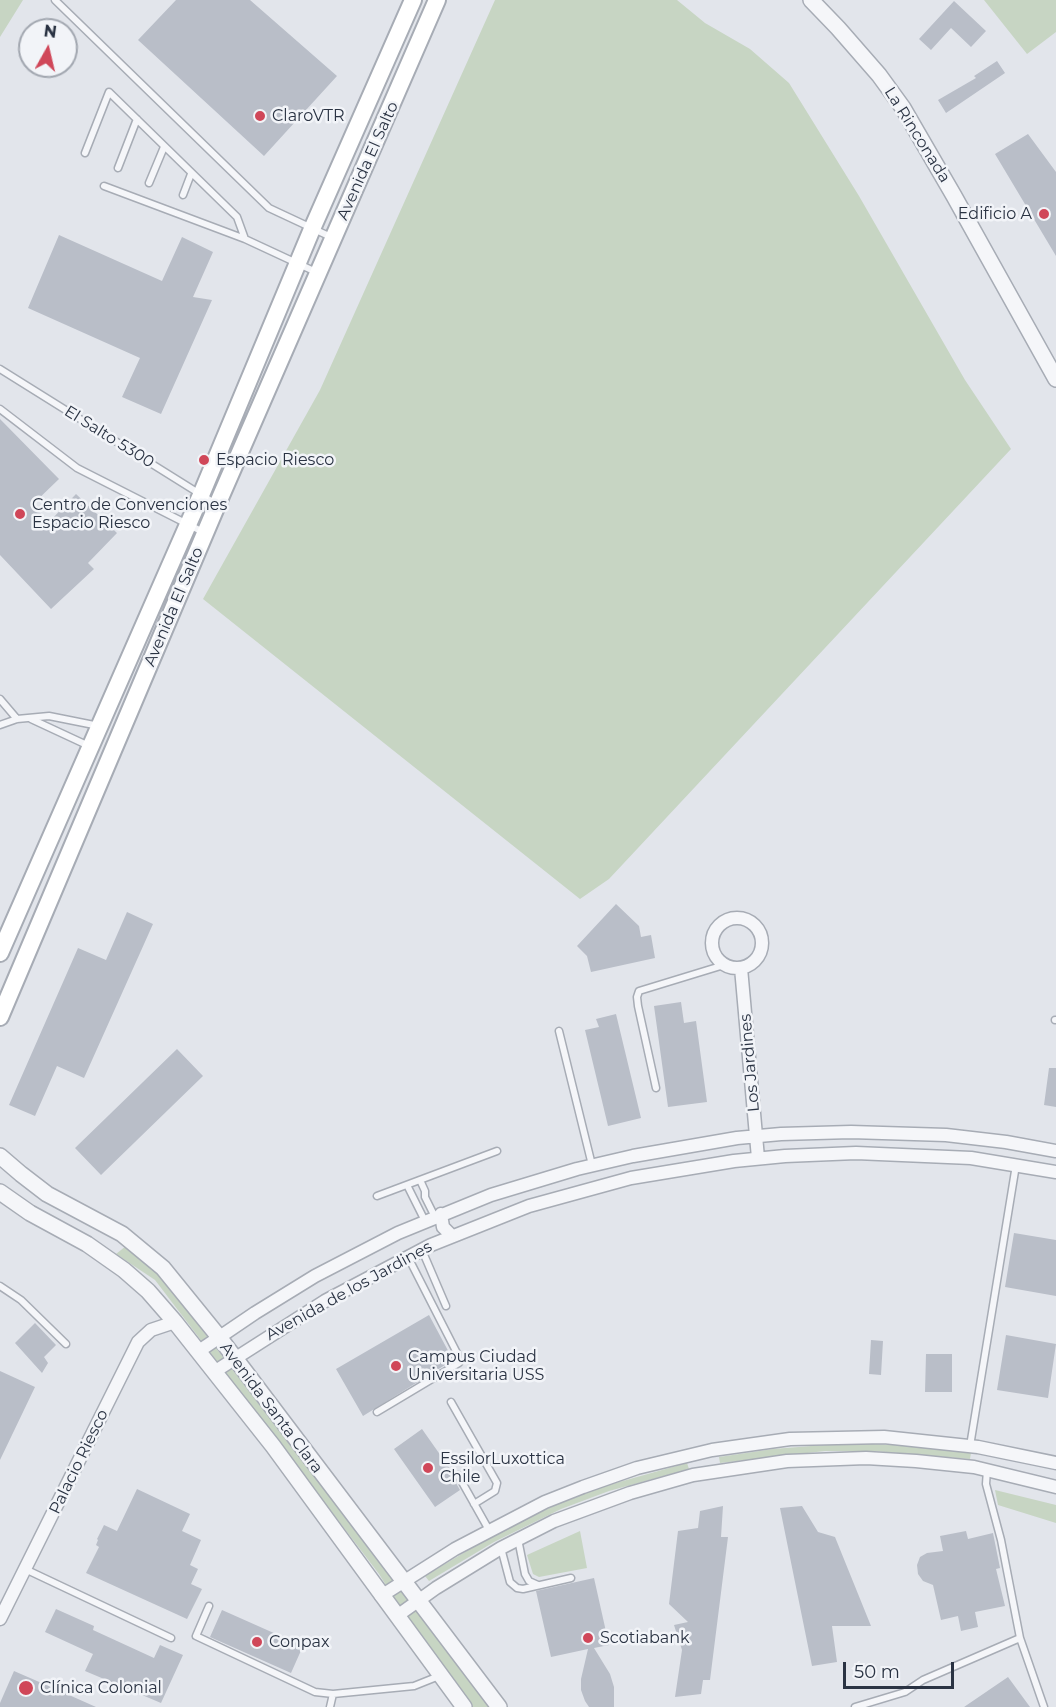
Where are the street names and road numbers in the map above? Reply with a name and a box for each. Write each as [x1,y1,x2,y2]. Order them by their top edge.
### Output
street label: La Rinconada [880,84,954,186]
street label: Avenida El Salto [333,99,403,223]
street label: El Salto 5300 [61,402,157,472]
street label: Avenida El Salto [140,545,208,669]
street label: Los Jardines [736,1013,764,1113]
street label: Avenida de los Jardines [263,1237,435,1345]
street label: Avenida Santa Clara [216,1339,326,1477]
street label: Palacio Riesco [45,1407,113,1517]

